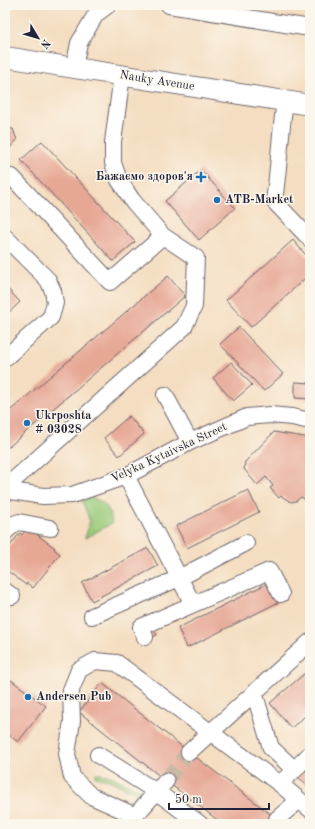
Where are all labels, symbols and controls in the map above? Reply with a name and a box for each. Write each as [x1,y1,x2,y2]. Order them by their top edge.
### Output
north arrow [18,18,58,58]
text: N [37,37,52,50]
street label: Nauky Avenue [119,69,196,93]
place label: Бажаємо здоров'я [96,171,193,183]
marker: Бажаємо здоров'я [196,172,206,182]
place label: ATB-Market [225,194,294,206]
marker: ATB-Market [212,195,222,205]
place label: Ukrposhta # 03028 [35,410,91,436]
marker: Ukrposhta # 03028 [22,418,32,428]
street label: Velyka Kytaivska Street [109,421,229,485]
place label: Andersen Pub [36,691,111,703]
marker: Andersen Pub [23,692,33,702]
scale bar [169,785,269,811]
text: 50 m [175,793,202,806]

